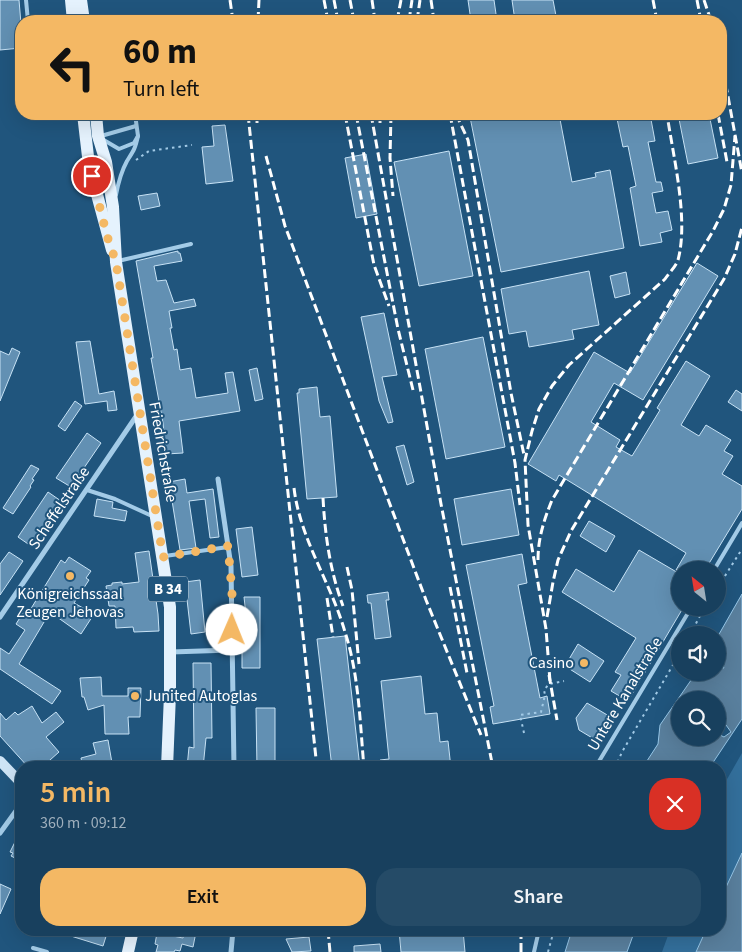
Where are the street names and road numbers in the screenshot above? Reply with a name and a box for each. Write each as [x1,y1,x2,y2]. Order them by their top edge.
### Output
street label: Friedrichstraße [143,400,183,504]
street label: Scheffelstraße [23,462,95,554]
road number: B 34 [148,576,188,602]
street label: Untere Kanalstraße [582,633,668,755]

